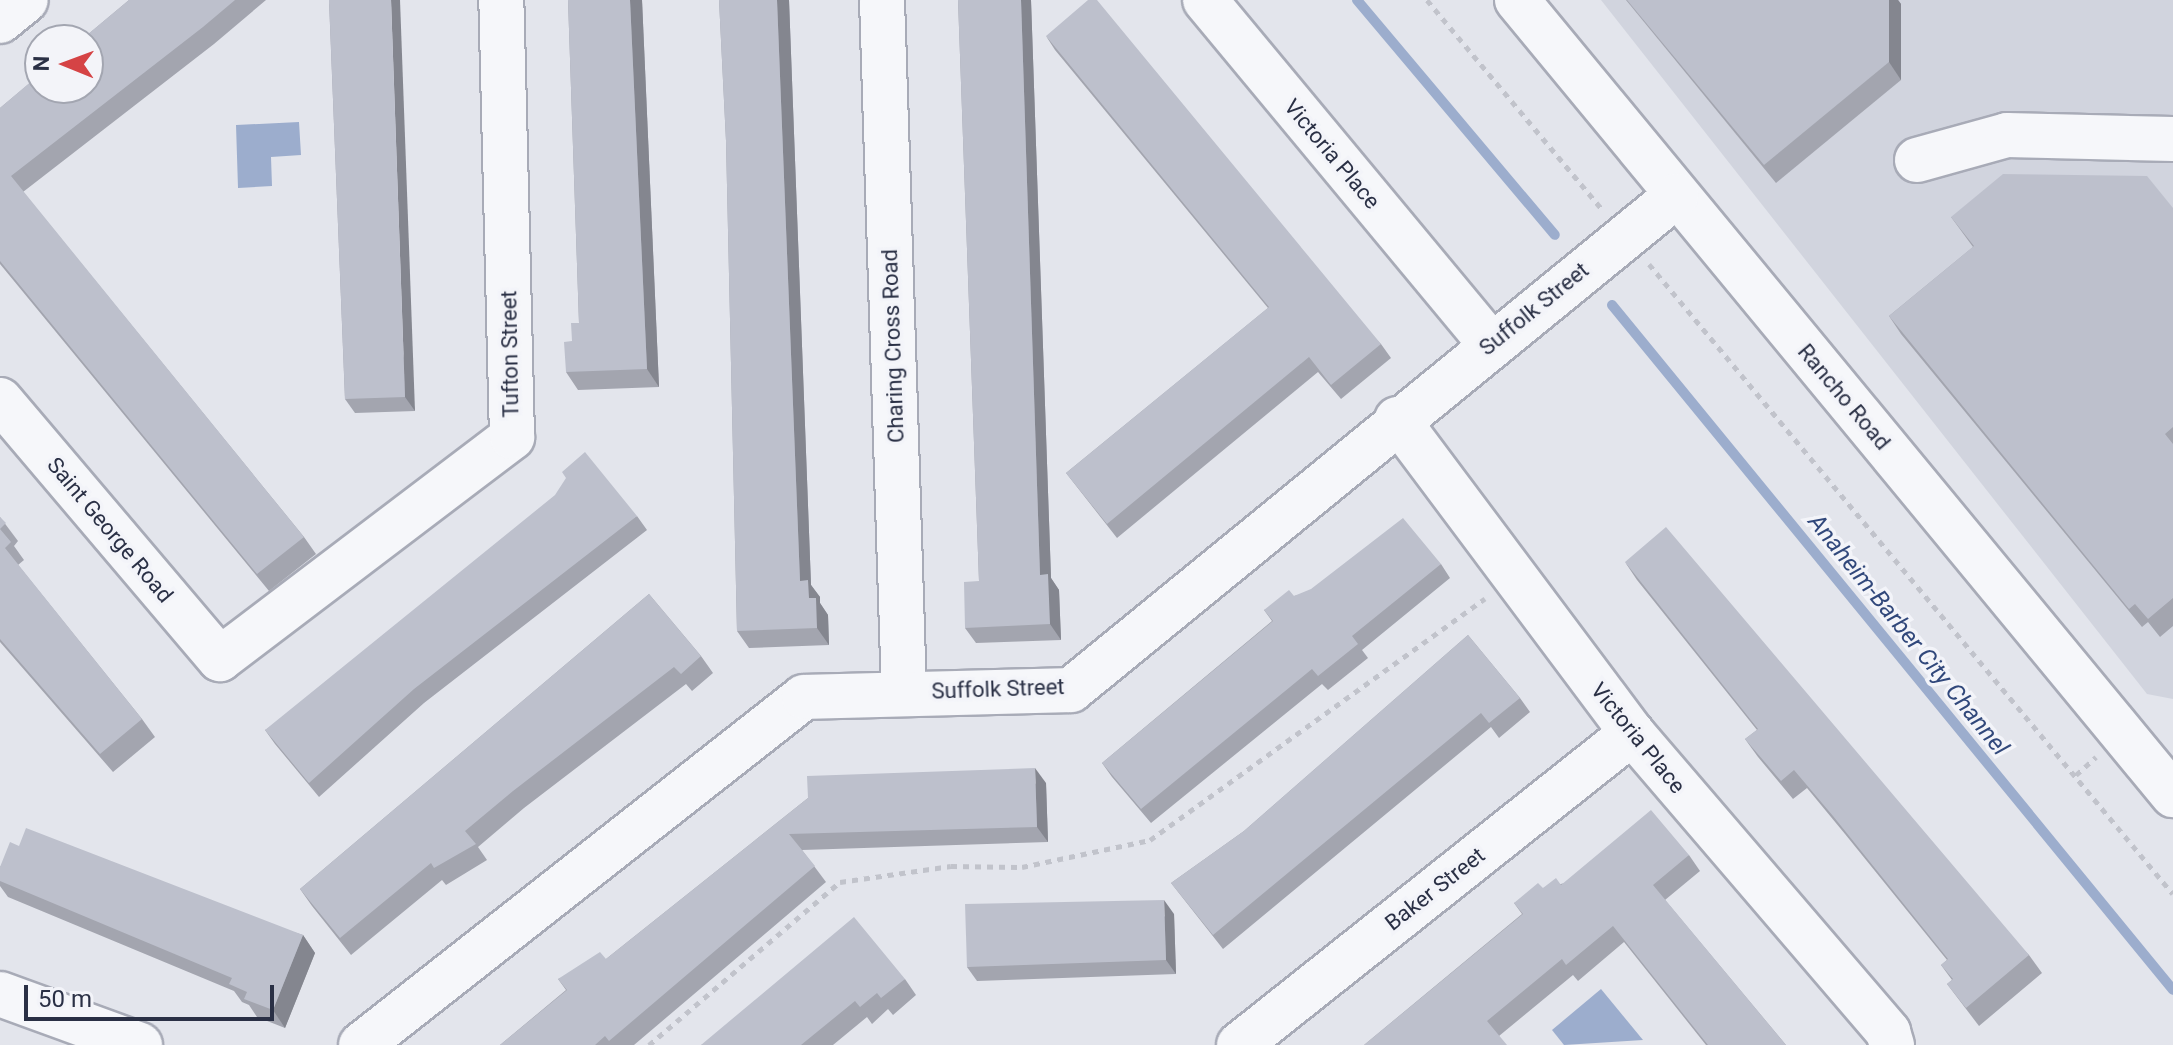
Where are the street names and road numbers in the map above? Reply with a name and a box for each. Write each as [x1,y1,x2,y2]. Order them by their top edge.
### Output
street label: Victoria Place [1278,94,1386,214]
street label: Charing Cross Road [876,249,910,443]
street label: Suffolk Street [1474,257,1594,361]
street label: Tufton Street [496,290,524,418]
street label: Rancho Road [1792,339,1896,455]
street label: Saint George Road [42,452,178,608]
street label: Suffolk Street [931,673,1065,705]
street label: Victoria Place [1585,677,1691,799]
street label: Baker Street [1380,842,1490,936]

